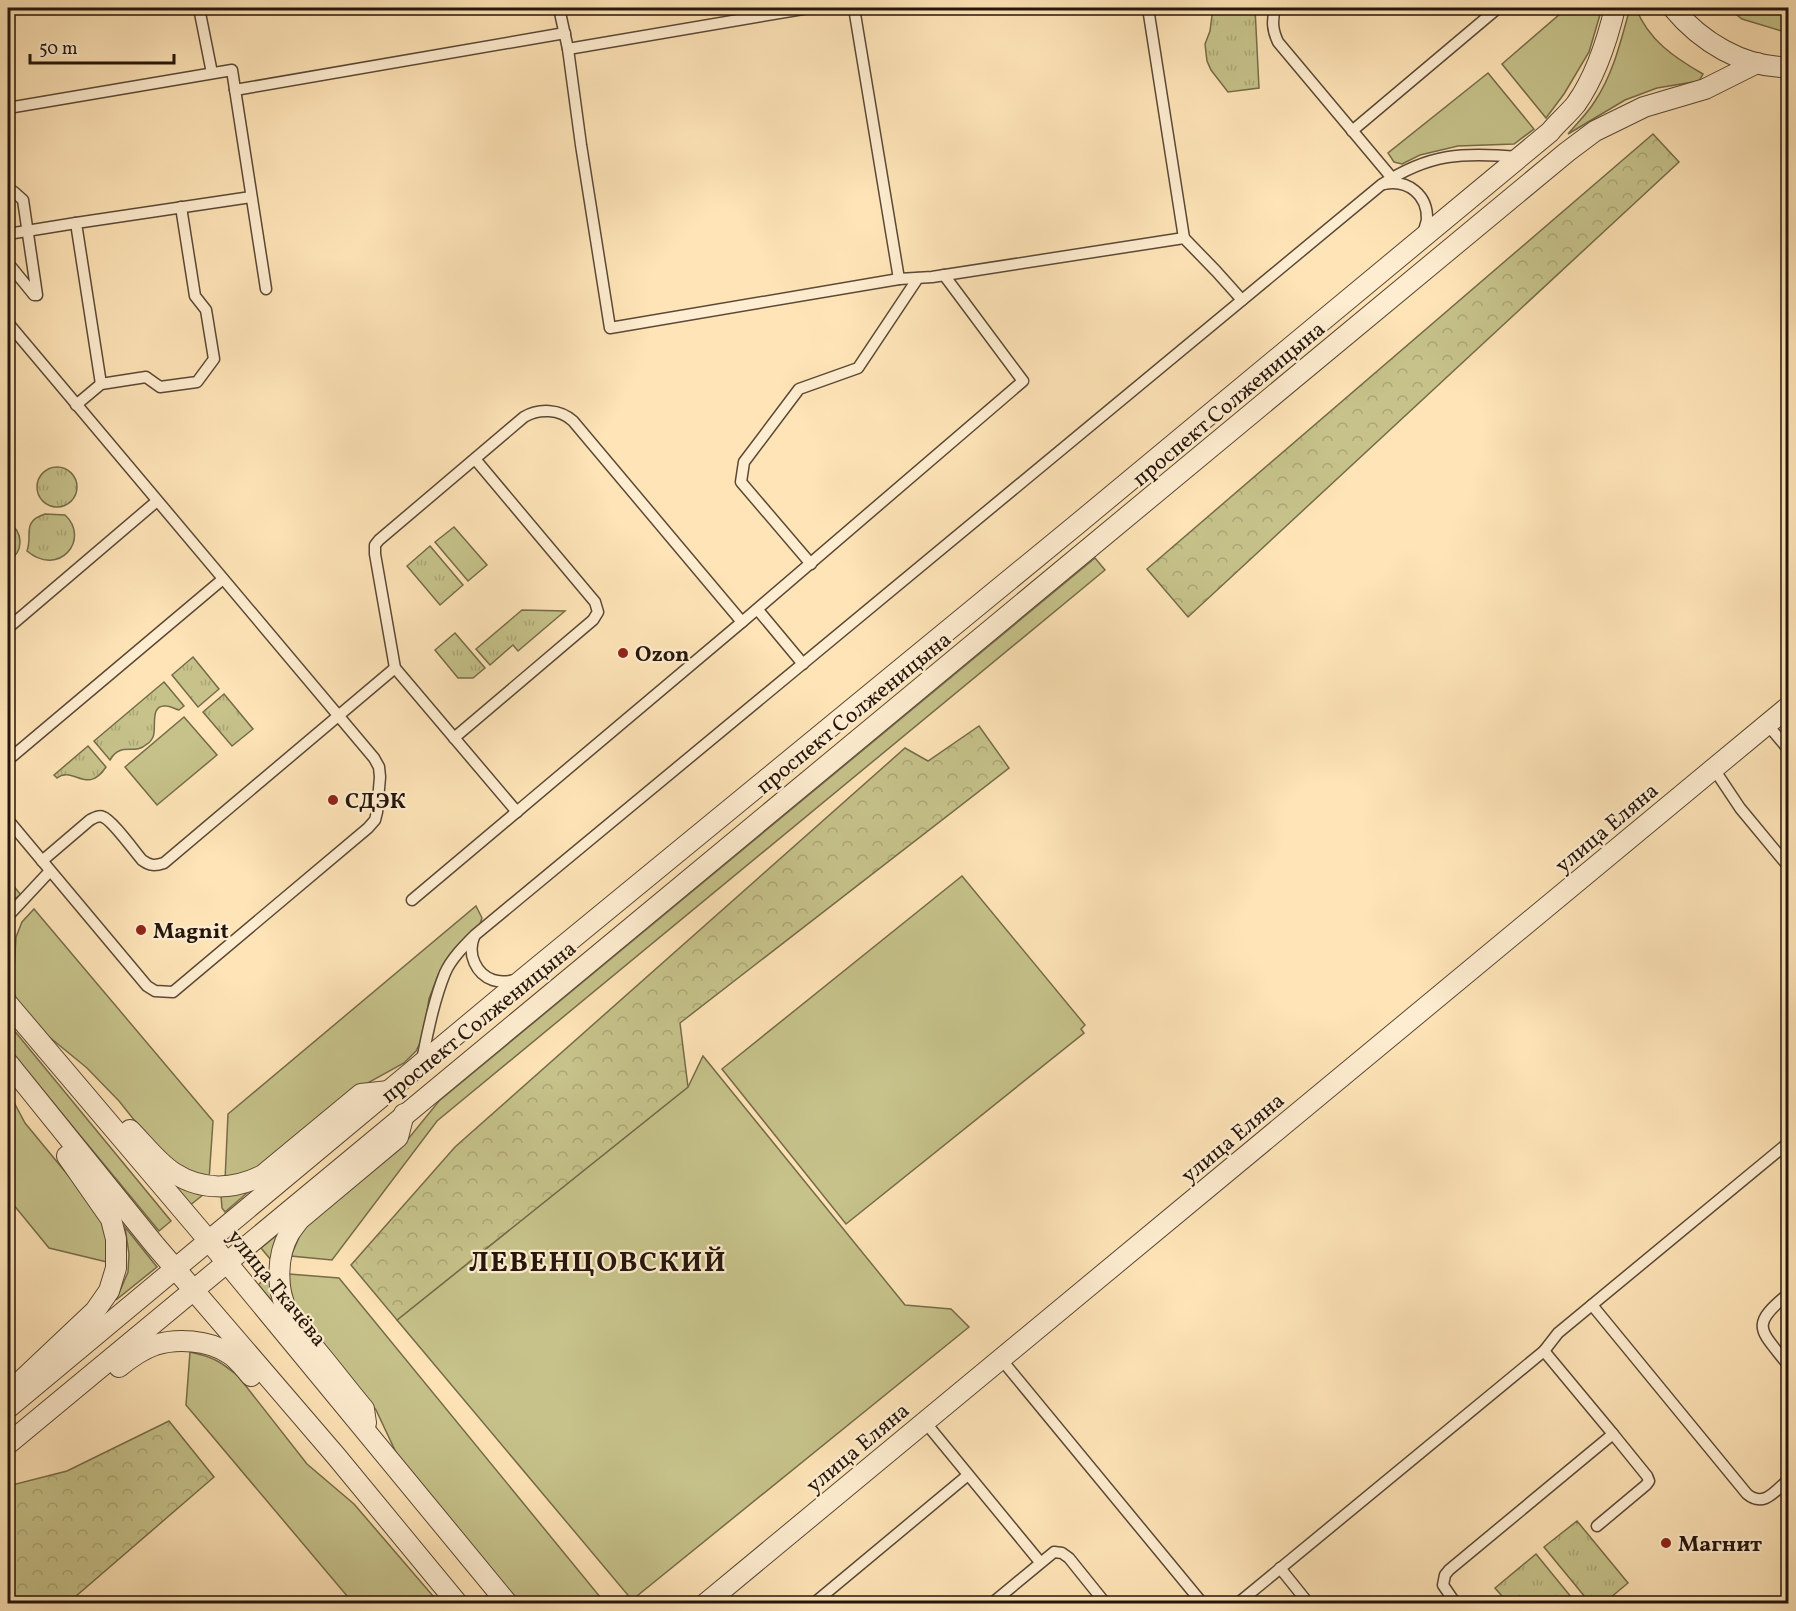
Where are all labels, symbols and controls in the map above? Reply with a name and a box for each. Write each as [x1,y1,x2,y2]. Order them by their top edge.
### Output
scale bar [30,27,174,65]
text: 50 m [39,37,78,62]
street label: проспект Солженицына [1126,315,1333,495]
street label: проспект Солженицына [750,625,959,803]
place label: Ozon [635,640,690,671]
marker: Ozon [616,646,630,660]
street label: улица Еляна [1549,776,1666,882]
place label: СДЭК [345,787,406,818]
marker: СДЭК [326,793,340,807]
place label: Magnit [153,917,229,948]
marker: Magnit [134,923,148,937]
street label: проспект Солженицына [375,934,584,1112]
street label: улица Еляна [1175,1086,1292,1192]
street label: улица Ткачёва [219,1223,333,1354]
district label: ЛЕВЕНЦОВСКИЙ [469,1244,727,1283]
street label: улица Еляна [800,1396,917,1502]
place label: Магнит [1678,1530,1762,1561]
marker: Магнит [1659,1536,1673,1550]

